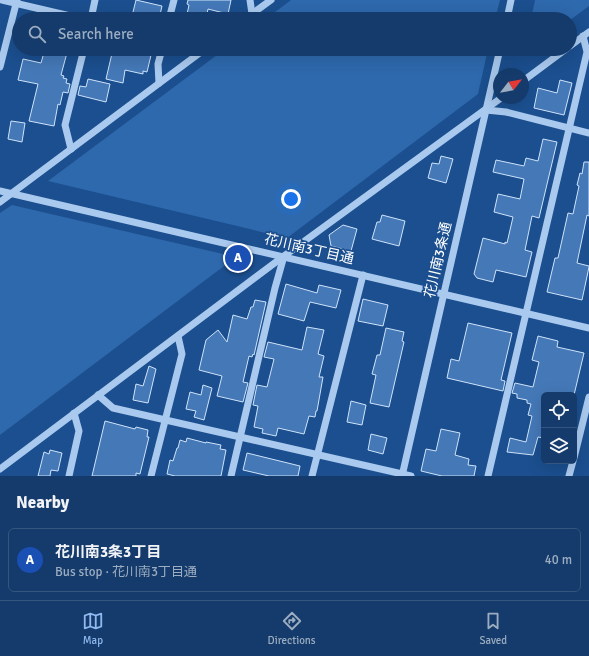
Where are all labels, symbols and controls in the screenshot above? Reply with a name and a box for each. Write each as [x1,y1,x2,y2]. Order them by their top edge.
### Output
search box [12,12,577,56]
icon: search [26,23,48,45]
text: Search here [58,25,134,43]
north arrow [493,68,529,104]
your location [281,189,301,209]
street label: 花川南3条通 [421,220,455,300]
street label: 花川南3丁目通 [262,230,356,268]
pin: A [225,243,251,273]
map controls [541,392,577,464]
button: locate [541,392,577,428]
button: layers [541,428,577,464]
text: Nearby [16,492,69,513]
text: 花川南3条3丁目 [55,543,161,561]
text: A [26,552,34,568]
text: 40 m [545,552,572,568]
text: Bus stop · 花川南3丁目通 [55,564,197,580]
tab: Map [82,610,104,647]
tab: Directions [268,610,316,647]
tab: Saved [479,610,507,647]

